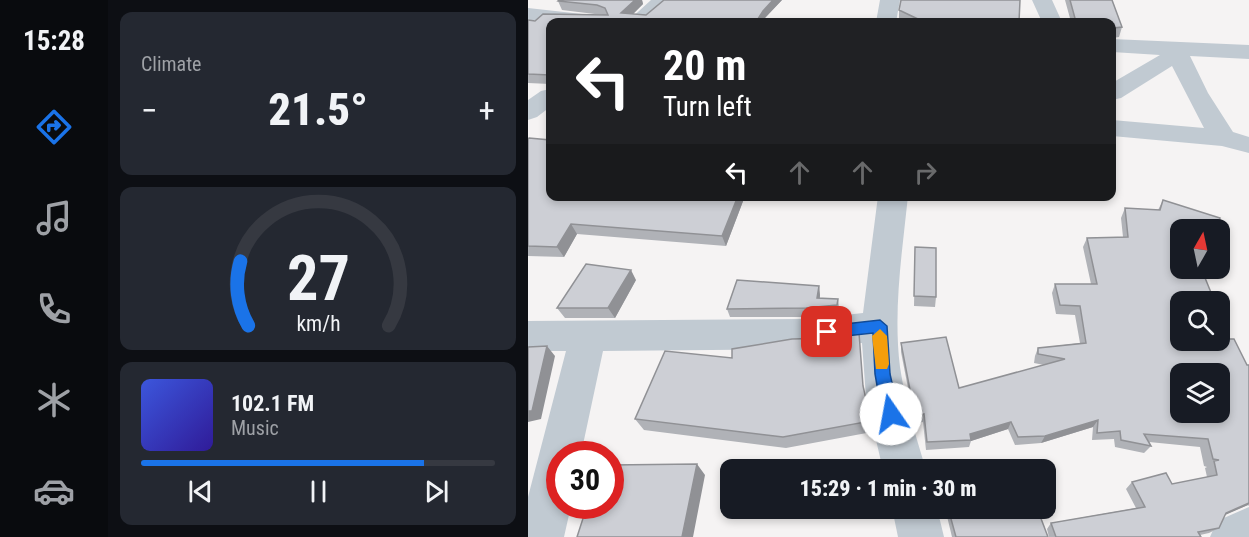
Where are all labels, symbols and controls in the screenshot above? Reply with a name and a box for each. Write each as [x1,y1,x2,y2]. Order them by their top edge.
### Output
text: 15:28 [23,25,85,57]
text: 20 m [663,41,746,90]
icon: left [564,42,642,120]
text: Climate [141,52,201,76]
text: 21.5° [268,83,368,136]
text: − [141,91,158,130]
text: + [479,91,495,130]
text: Turn left [663,91,752,123]
icon: directions [33,106,75,148]
icon: left [720,156,753,189]
icon: ahead [783,156,816,189]
icon: ahead [846,156,879,189]
icon: right [909,156,942,189]
icon: music [33,197,75,239]
north arrow [1170,219,1230,279]
map controls [1170,219,1230,423]
text: 27 [286,242,350,315]
icon: phone [33,288,75,330]
button: search [1170,291,1230,351]
pin [801,306,852,357]
text: km/h [296,311,340,336]
icon: arrive [810,315,843,348]
button: layers [1170,363,1230,423]
icon: climate [33,379,75,421]
position arrow [859,382,923,446]
text: 102.1 FM [231,391,314,416]
text: Music [231,416,279,440]
speed limit sign: 30 [546,441,624,519]
icon: car [33,470,75,512]
icon: previous [184,475,217,508]
icon: pause [302,475,335,508]
icon: next [420,475,453,508]
text: 15:29 · 1 min · 30 m [800,476,976,501]

